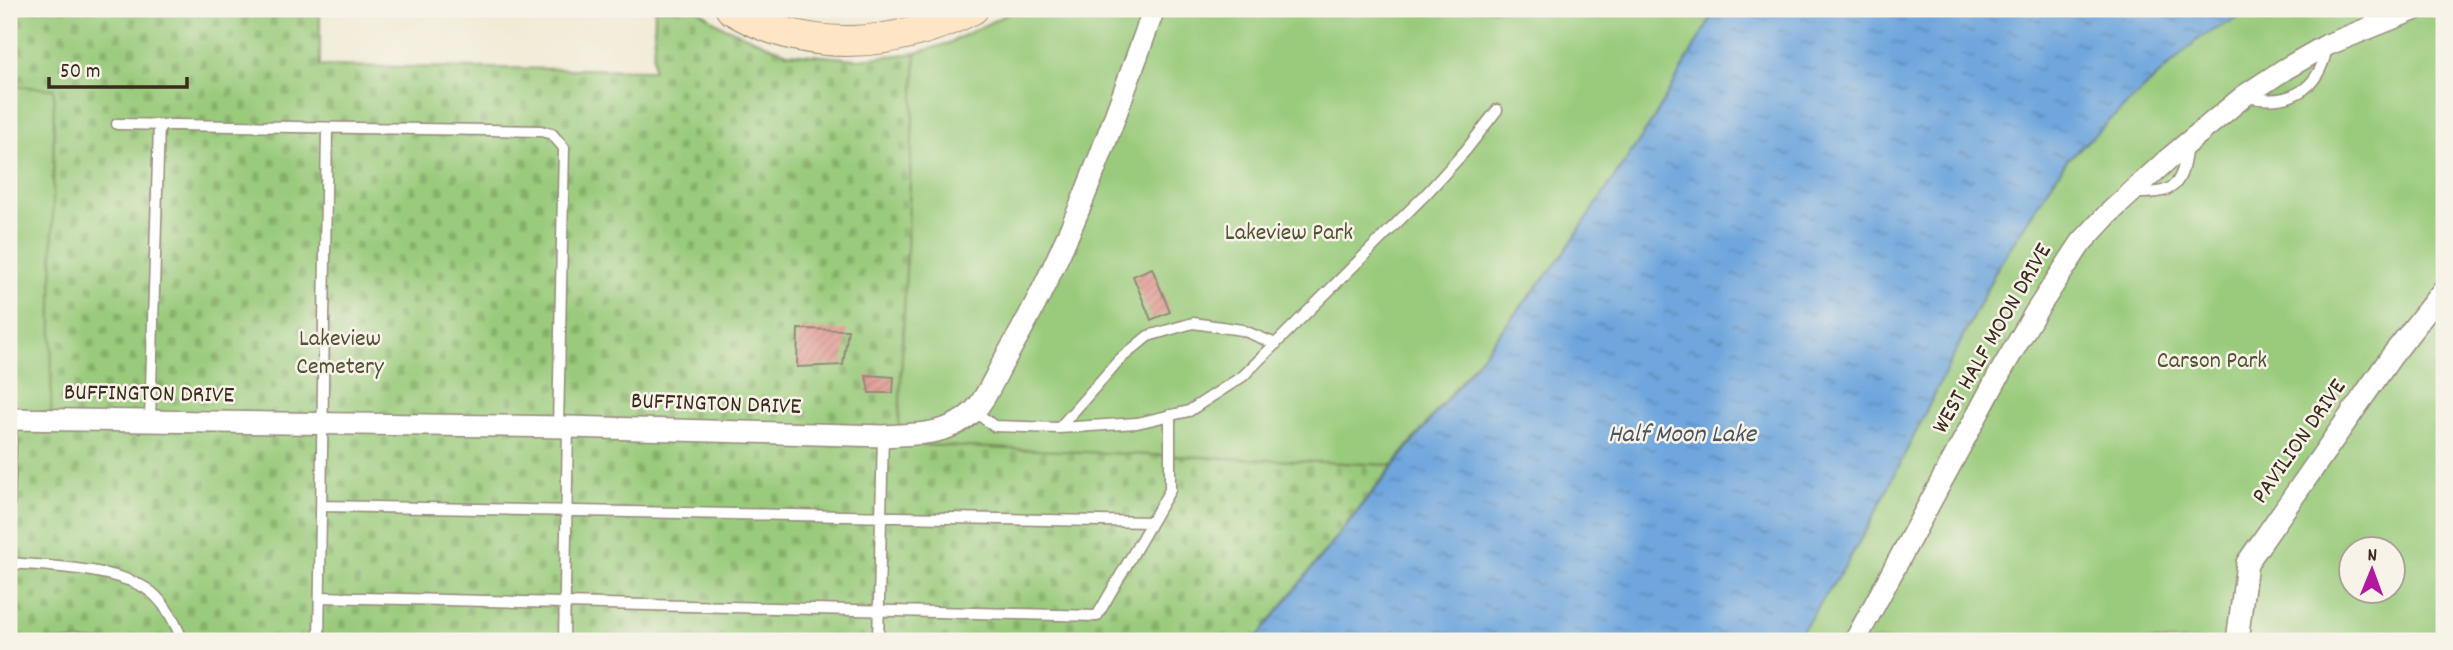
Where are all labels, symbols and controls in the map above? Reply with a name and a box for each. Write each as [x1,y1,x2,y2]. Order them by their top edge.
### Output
scale bar [49,46,187,90]
text: 50 m [60,58,100,88]
park label: Lakeview Park [1225,217,1353,251]
street label: WEST HALF MOON DRIVE [1925,237,2061,440]
park label: Lakeview Cemetery [296,323,385,385]
park label: Carson Park [2157,345,2267,379]
street label: PAVILION DRIVE [2244,373,2356,511]
street label: BUFFINGTON DRIVE [63,377,235,413]
street label: BUFFINGTON DRIVE [630,385,802,425]
water label: Half Moon Lake [1608,417,1758,454]
north arrow [2338,534,2408,604]
text: N [2367,543,2377,570]

